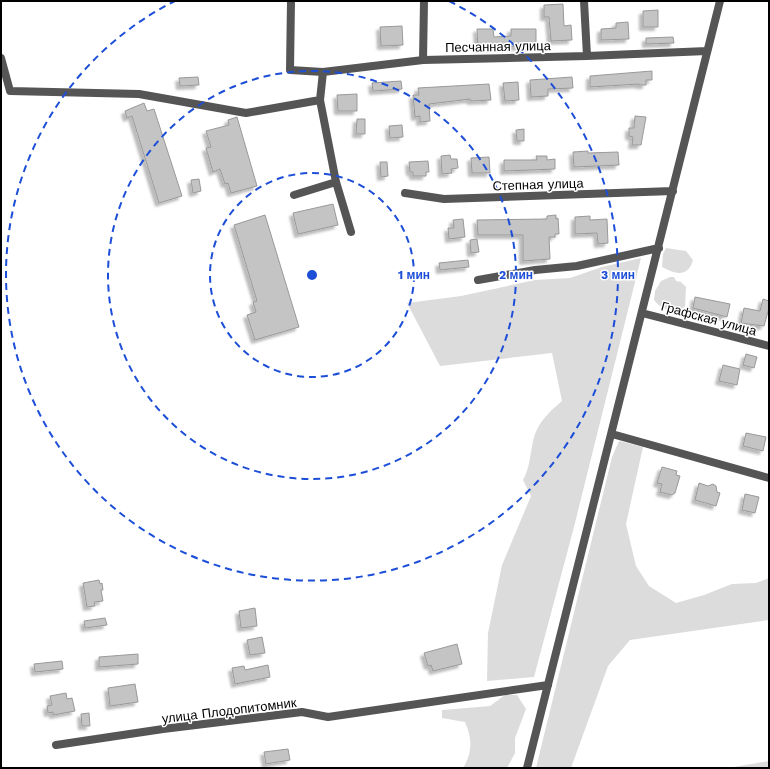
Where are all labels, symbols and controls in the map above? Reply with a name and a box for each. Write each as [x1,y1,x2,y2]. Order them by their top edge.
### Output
street label: Песчанная улица [445,38,552,55]
street label: Степная улица [492,175,585,194]
centre of rings [305,268,319,282]
text: 1 мин [398,268,430,282]
text: 2 мин [499,268,533,282]
text: 3 мин [601,268,635,282]
street label: Графская улица [659,299,759,339]
street label: улица Плодопитомник [161,695,297,726]

